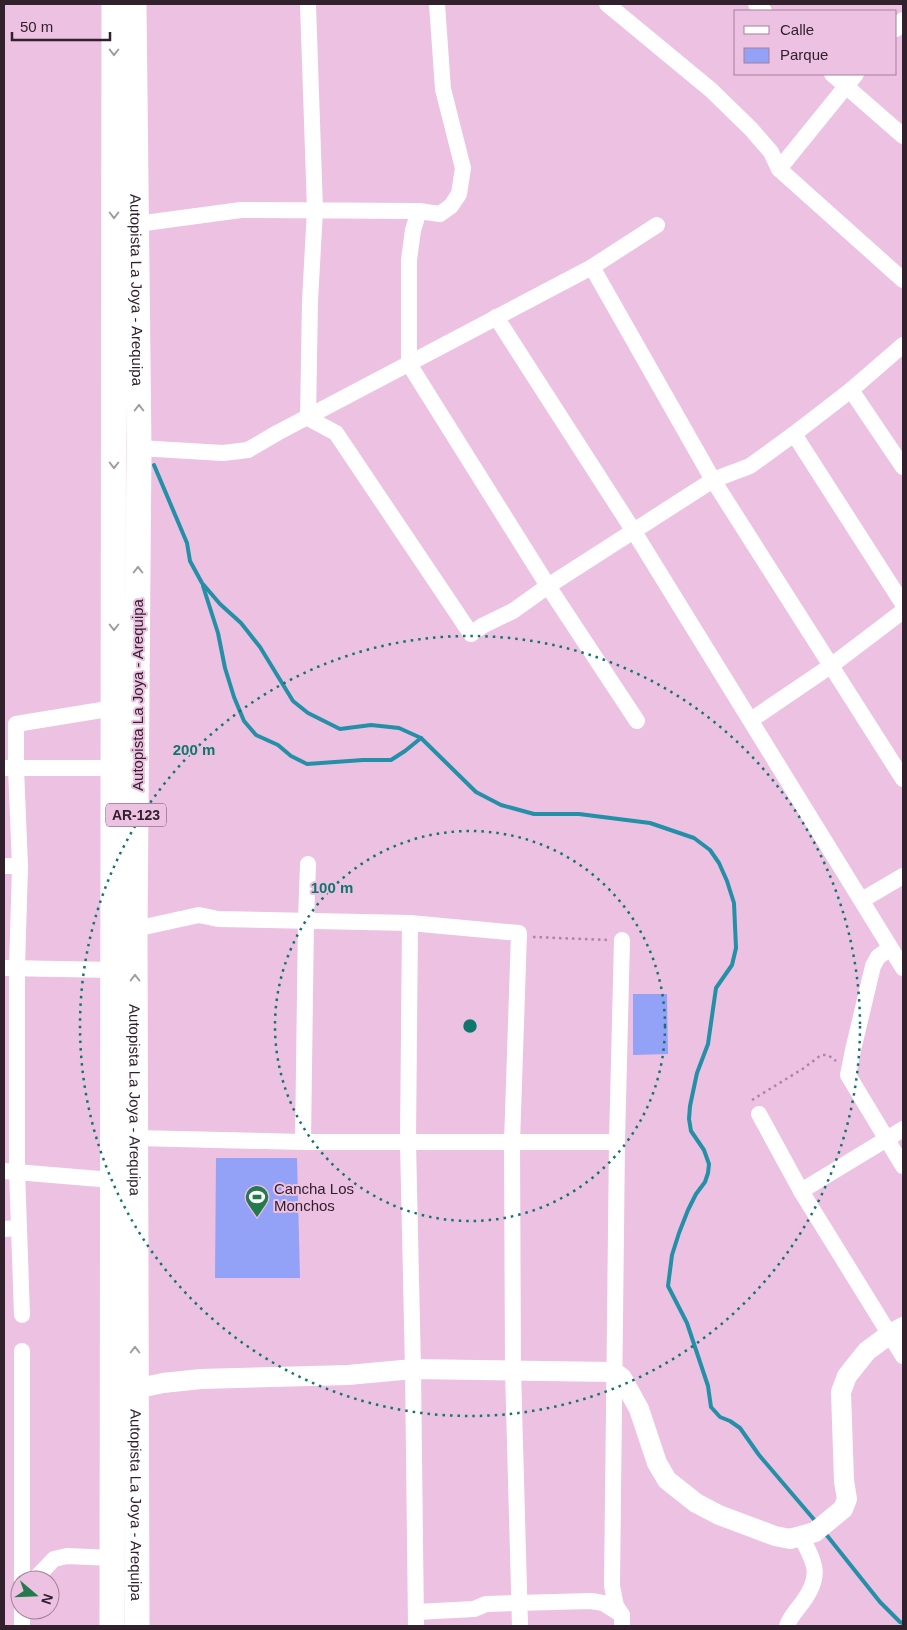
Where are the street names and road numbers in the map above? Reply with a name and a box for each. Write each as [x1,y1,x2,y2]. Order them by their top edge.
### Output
street label: Autopista La Joya - Arequipa [128,194,147,387]
street label: Autopista La Joya - Arequipa [129,598,146,791]
road number: AR-123 [106,804,166,826]
street label: Autopista La Joya - Arequipa [127,1004,144,1197]
street label: Autopista La Joya - Arequipa [128,1409,145,1602]

